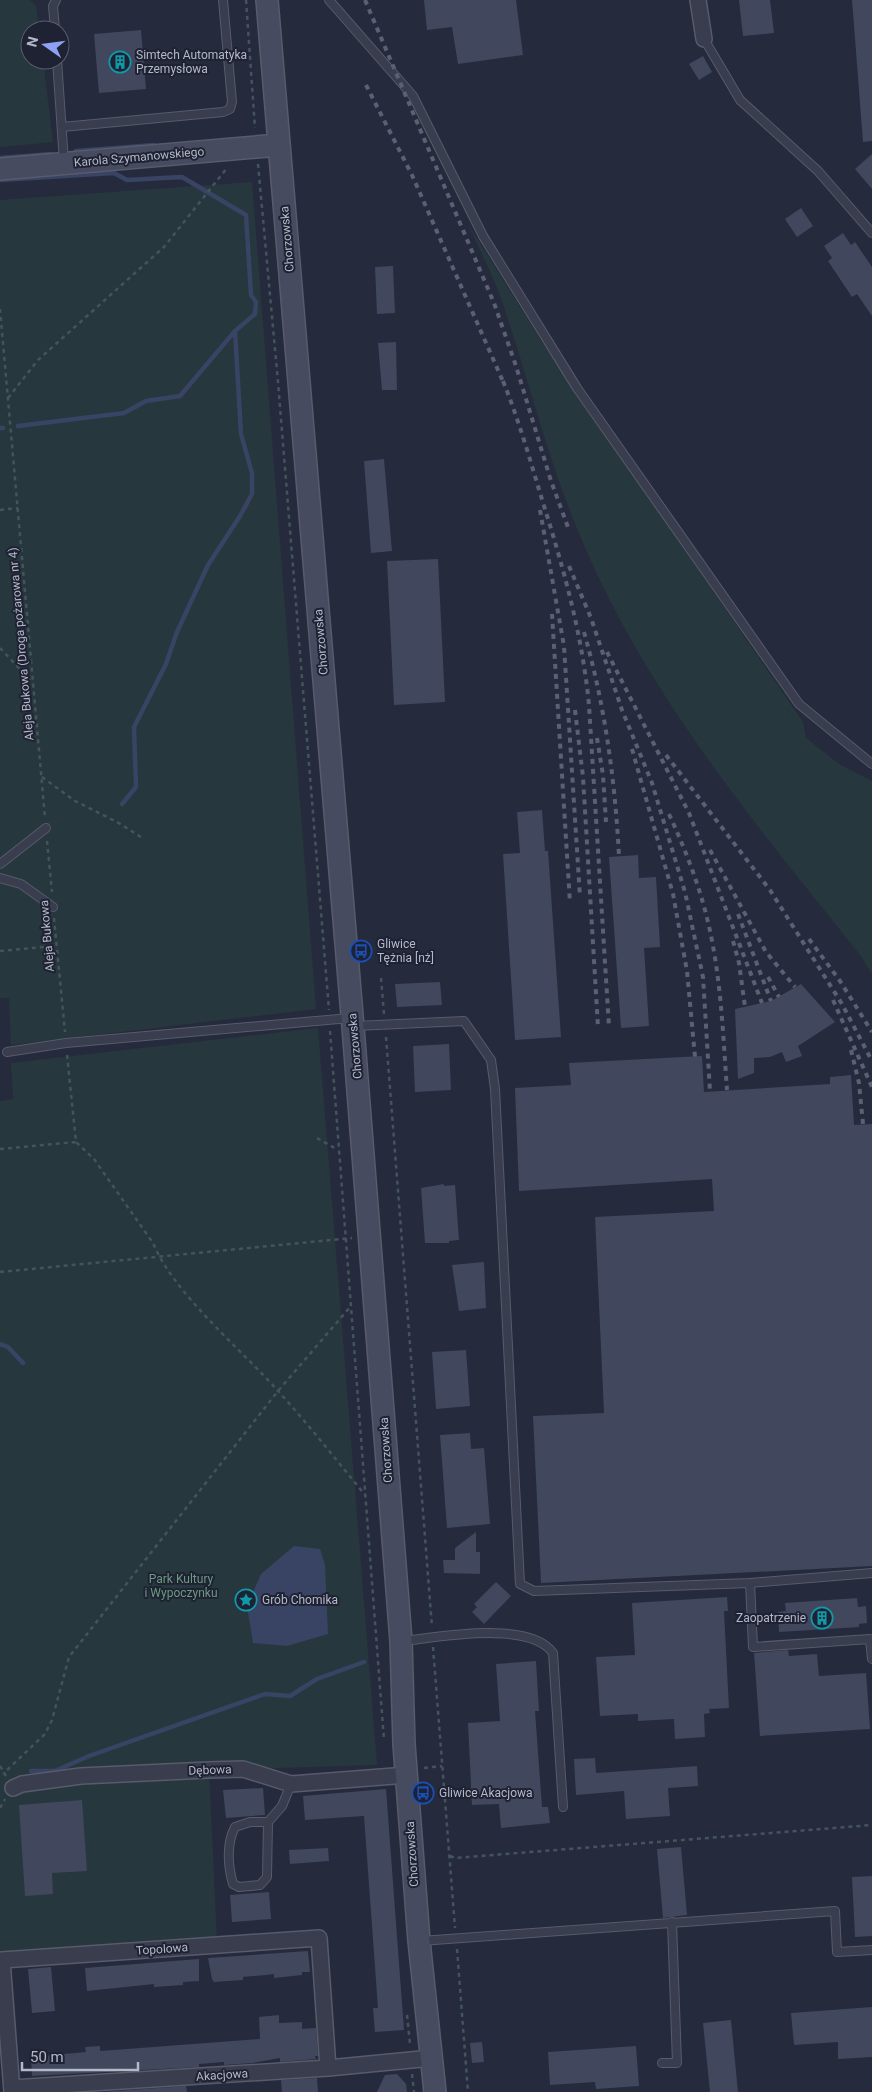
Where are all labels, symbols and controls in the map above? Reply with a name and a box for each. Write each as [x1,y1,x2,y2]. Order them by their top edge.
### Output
north arrow [20,20,70,70]
text: N [23,35,41,49]
place label: Simtech Automatyka Przemysłowa [136,48,247,76]
building icon: Simtech Automatyka Przemysłowa [108,50,132,74]
street label: Karola Szymanowskiego [73,144,205,170]
street label: Chorzowska [277,206,297,272]
street label: Aleja Bukowa (Droga pożarowa nr 4) [6,547,36,741]
street label: Chorzowska [311,609,331,675]
street label: Aleja Bukowa [37,900,57,972]
place label: Gliwice Tężnia [nż] [377,937,434,965]
bus stop icon: Gliwice Tężnia [nż] [349,939,373,963]
street label: Chorzowska [345,1013,365,1079]
street label: Chorzowska [377,1417,395,1483]
park label: Park Kultury i Wypoczynku [144,1572,218,1600]
place icon: Grób Chomika [234,1588,258,1612]
place label: Grób Chomika [262,1593,338,1607]
building icon: Zaopatrzenie [810,1606,834,1630]
place label: Zaopatrzenie [736,1611,806,1625]
street label: Dębowa [188,1762,232,1778]
bus stop icon: Gliwice Akacjowa [411,1781,435,1805]
place label: Gliwice Akacjowa [439,1786,533,1800]
street label: Chorzowska [403,1821,421,1887]
street label: Topolowa [135,1940,189,1958]
scale bar [22,2040,139,2072]
text: 50 m [30,2048,64,2066]
street label: Akacjowa [196,2066,248,2084]

